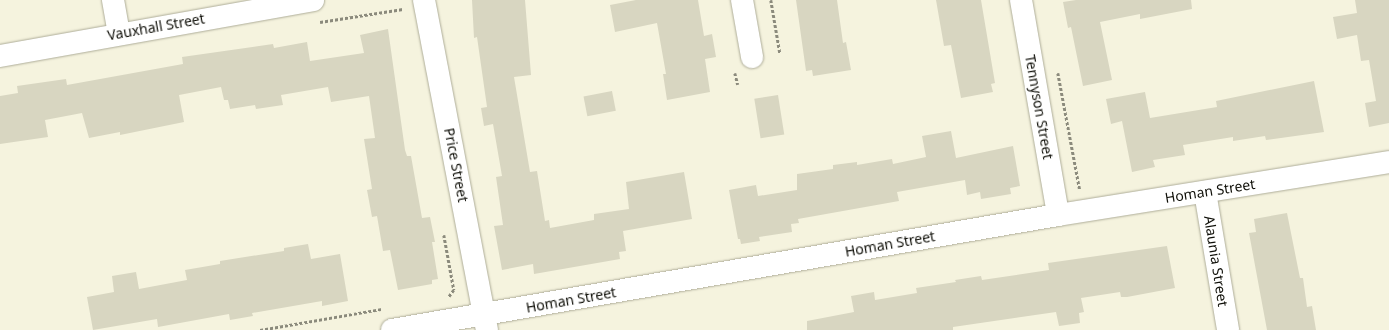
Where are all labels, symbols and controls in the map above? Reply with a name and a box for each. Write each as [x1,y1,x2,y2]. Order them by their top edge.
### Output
street label: Vauxhall Street [106,10,206,44]
street label: Tennyson Street [1022,53,1056,161]
street label: Price Street [441,126,471,204]
street label: Homan Street [1164,176,1256,206]
street label: Alaunia Street [1201,214,1231,308]
street label: Homan Street [844,228,936,260]
street label: Homan Street [525,284,617,316]

